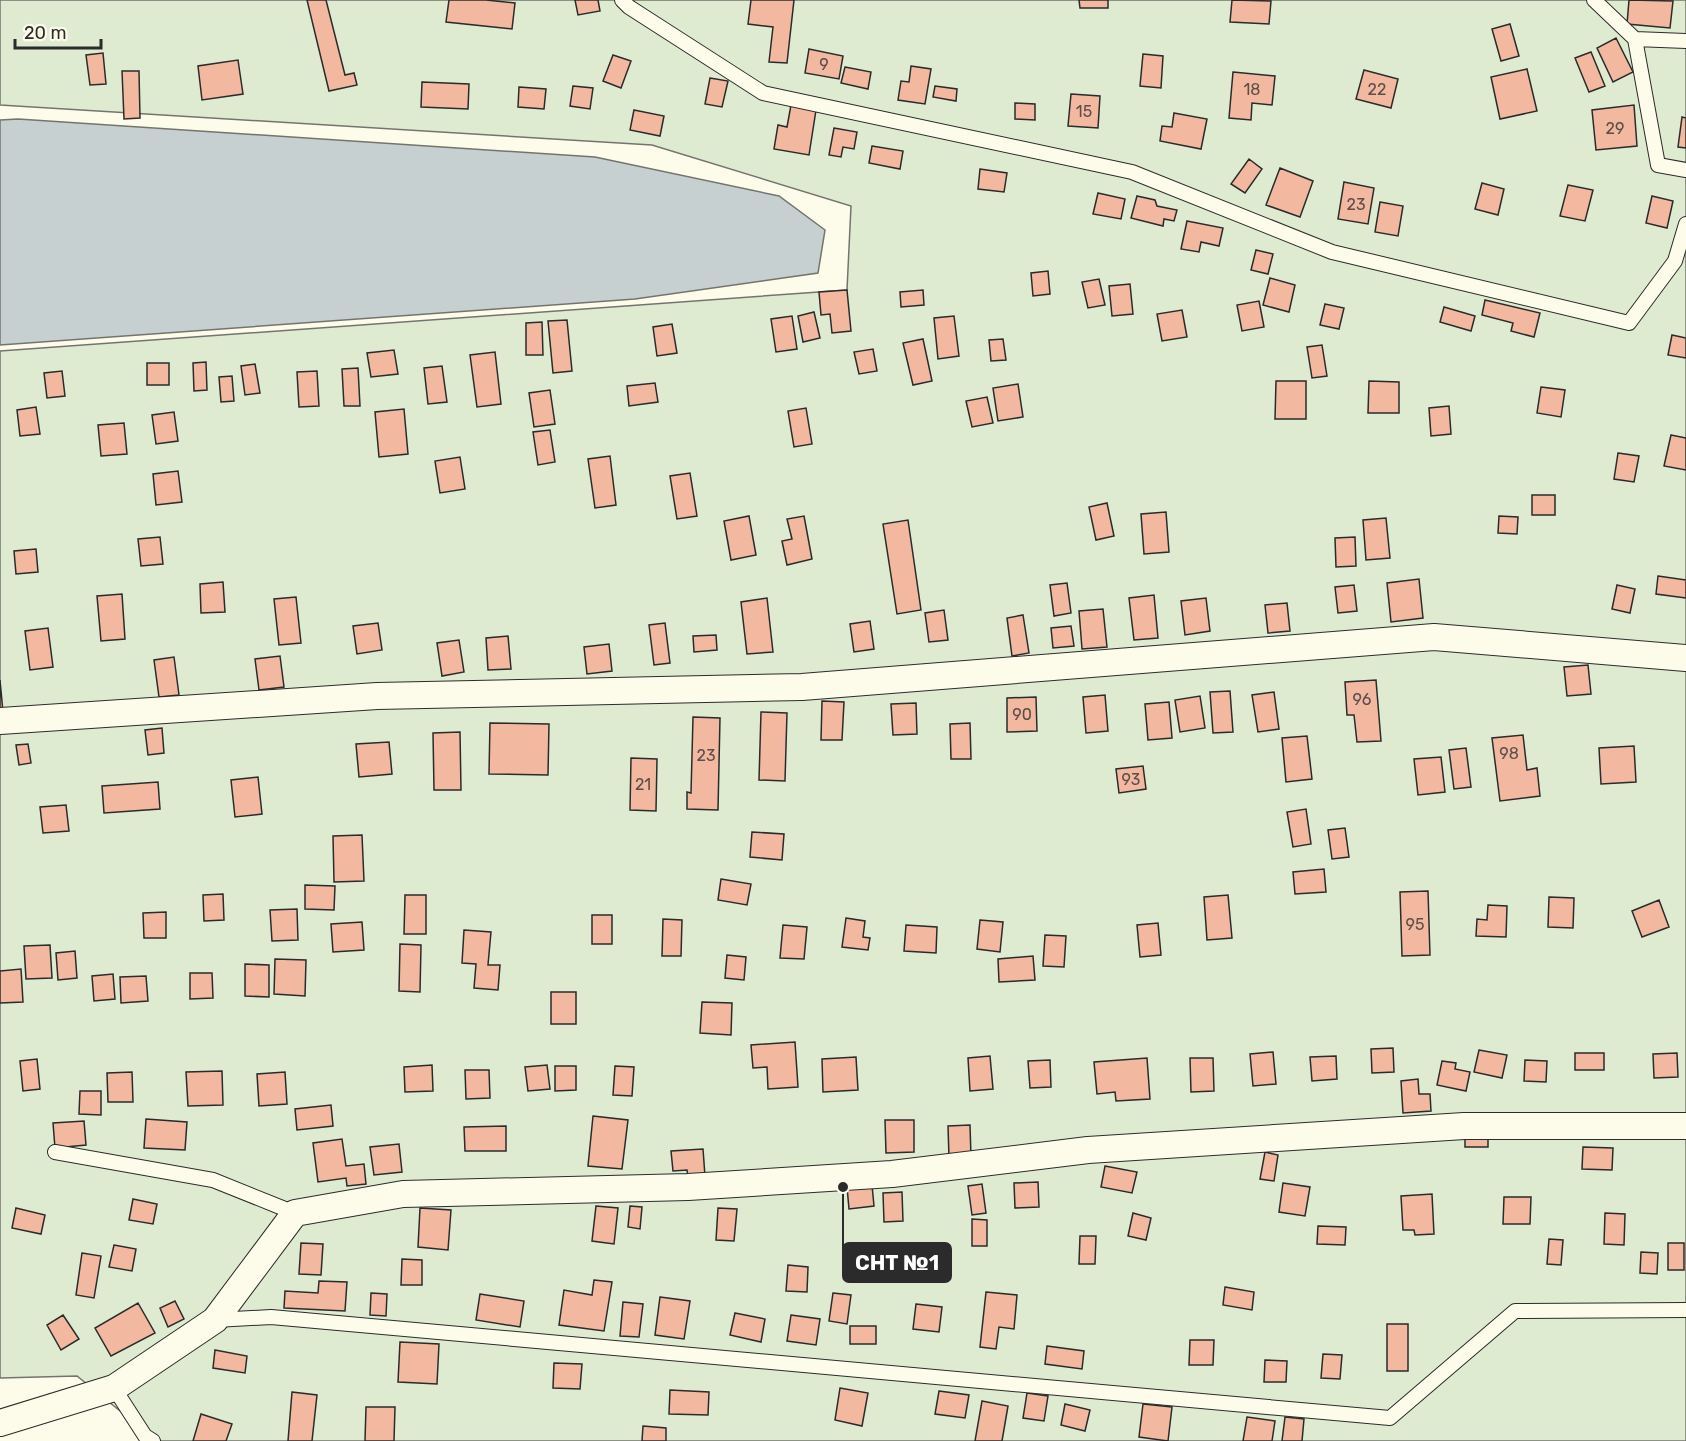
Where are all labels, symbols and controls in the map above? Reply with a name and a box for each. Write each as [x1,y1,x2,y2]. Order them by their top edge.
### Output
scale bar [15,12,100,50]
text: 20 m [24,22,66,44]
house number: 9 [819,55,829,74]
house number: 18 [1243,80,1261,99]
house number: 22 [1368,80,1386,99]
house number: 15 [1076,102,1092,121]
house number: 29 [1606,119,1624,138]
house number: 23 [1346,195,1366,214]
house number: 96 [1353,690,1372,709]
house number: 90 [1012,705,1032,724]
house number: 98 [1499,744,1519,763]
house number: 23 [696,746,716,765]
house number: 93 [1122,770,1140,789]
house number: 21 [635,775,651,794]
house number: 95 [1406,915,1425,934]
callout: СНТ №1 [843,1243,951,1282]
text: СНТ №1 [855,1250,939,1275]

